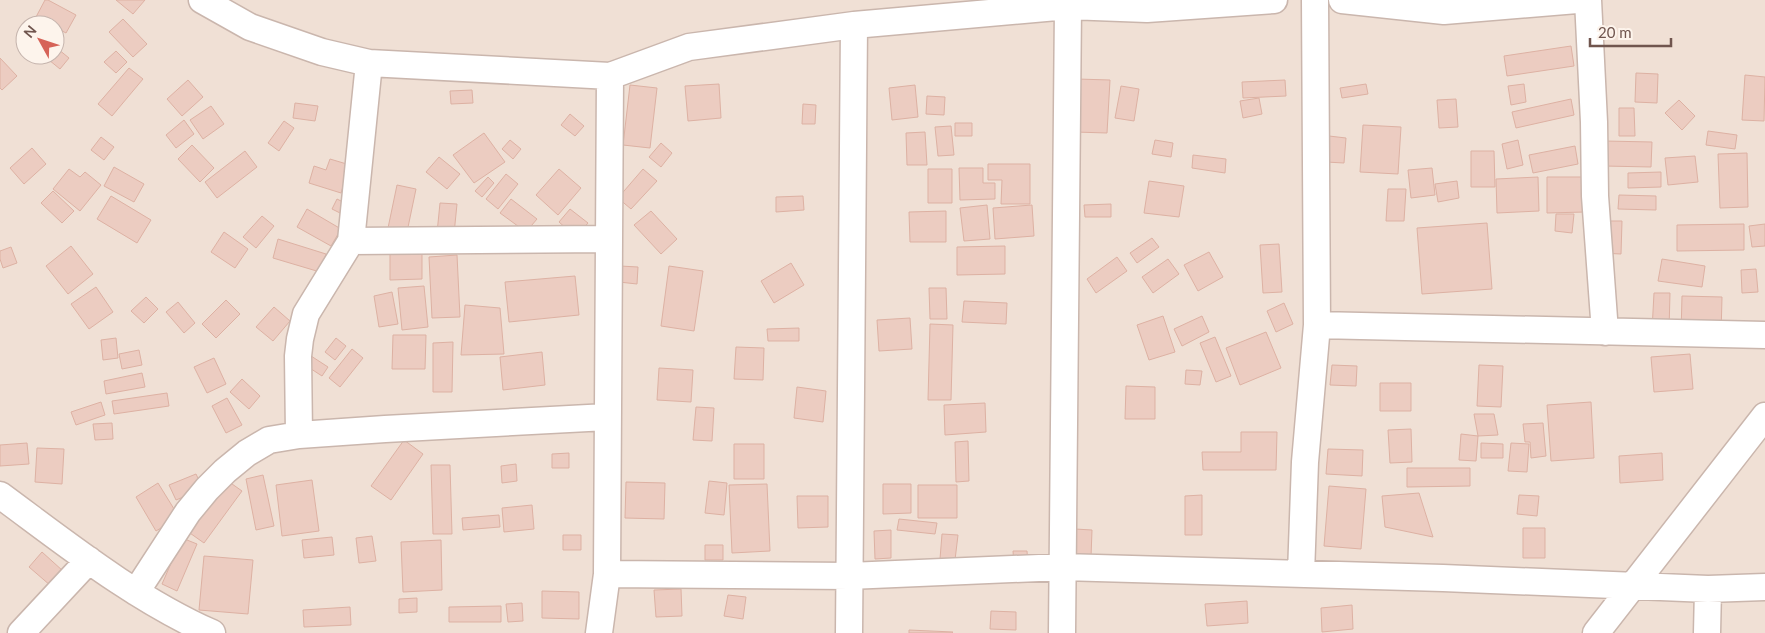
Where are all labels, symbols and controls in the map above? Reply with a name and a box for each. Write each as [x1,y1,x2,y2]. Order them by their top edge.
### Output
north arrow [15,15,65,65]
scale bar [1590,15,1671,47]
text: N [20,22,40,41]
text: 20 m [1598,23,1632,41]

